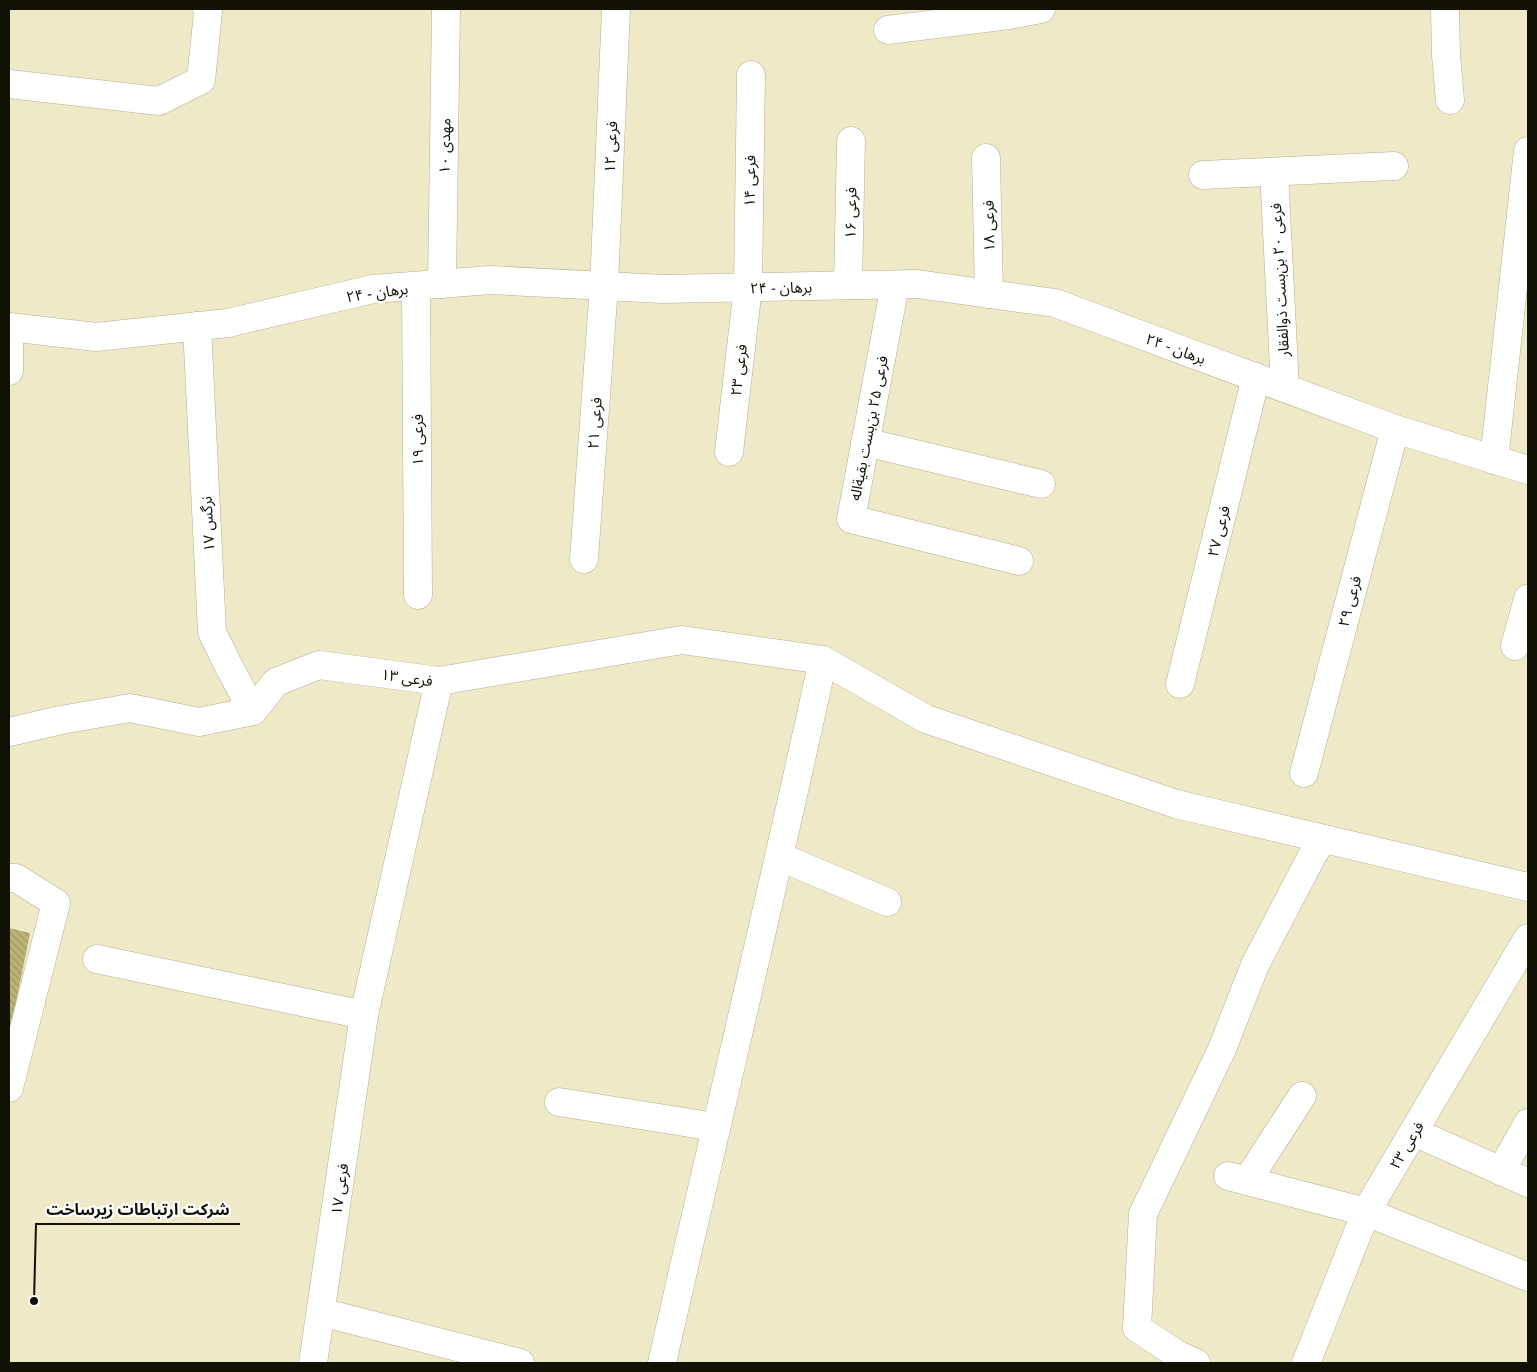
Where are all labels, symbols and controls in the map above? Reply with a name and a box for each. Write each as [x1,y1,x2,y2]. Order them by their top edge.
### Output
street label: ۱۰ مهدی [434,118,454,174]
street label: فرعی ۱۲ [599,120,621,173]
street label: فرعی ۱۴ [739,155,759,207]
street label: فرعی ۱۶ [840,187,860,239]
street label: فرعی ۱۸ [978,200,998,252]
street label: فرعی ۲۰ بن‌بست ذوالفقار [1265,202,1293,358]
street label: ۲۴ - برهان [750,276,812,298]
street label: ۲۴ - برهان [345,278,409,306]
street label: ۲۴ - برهان [1143,328,1209,368]
street label: فرعی ۲۳ [725,343,751,397]
street label: فرعی ۲۵ بن‌بست بقیة‌اله [844,354,892,502]
street label: فرعی ۲۱ [582,396,606,450]
street label: فرعی ۱۹ [407,414,427,466]
street label: ۱۷ نرگس [196,496,218,552]
street label: فرعی ۲۷ [1202,503,1234,559]
street label: فرعی ۲۹ [1333,573,1365,629]
street label: فرعی ۱۳ [380,663,434,691]
street label: فرعی ۲۳ [1384,1117,1428,1172]
street label: فرعی ۱۷ [325,1162,353,1216]
callout: شرکت ارتباطات زیرساخت [36,1193,240,1224]
text: شرکت ارتباطات زیرساخت [46,1198,230,1220]

